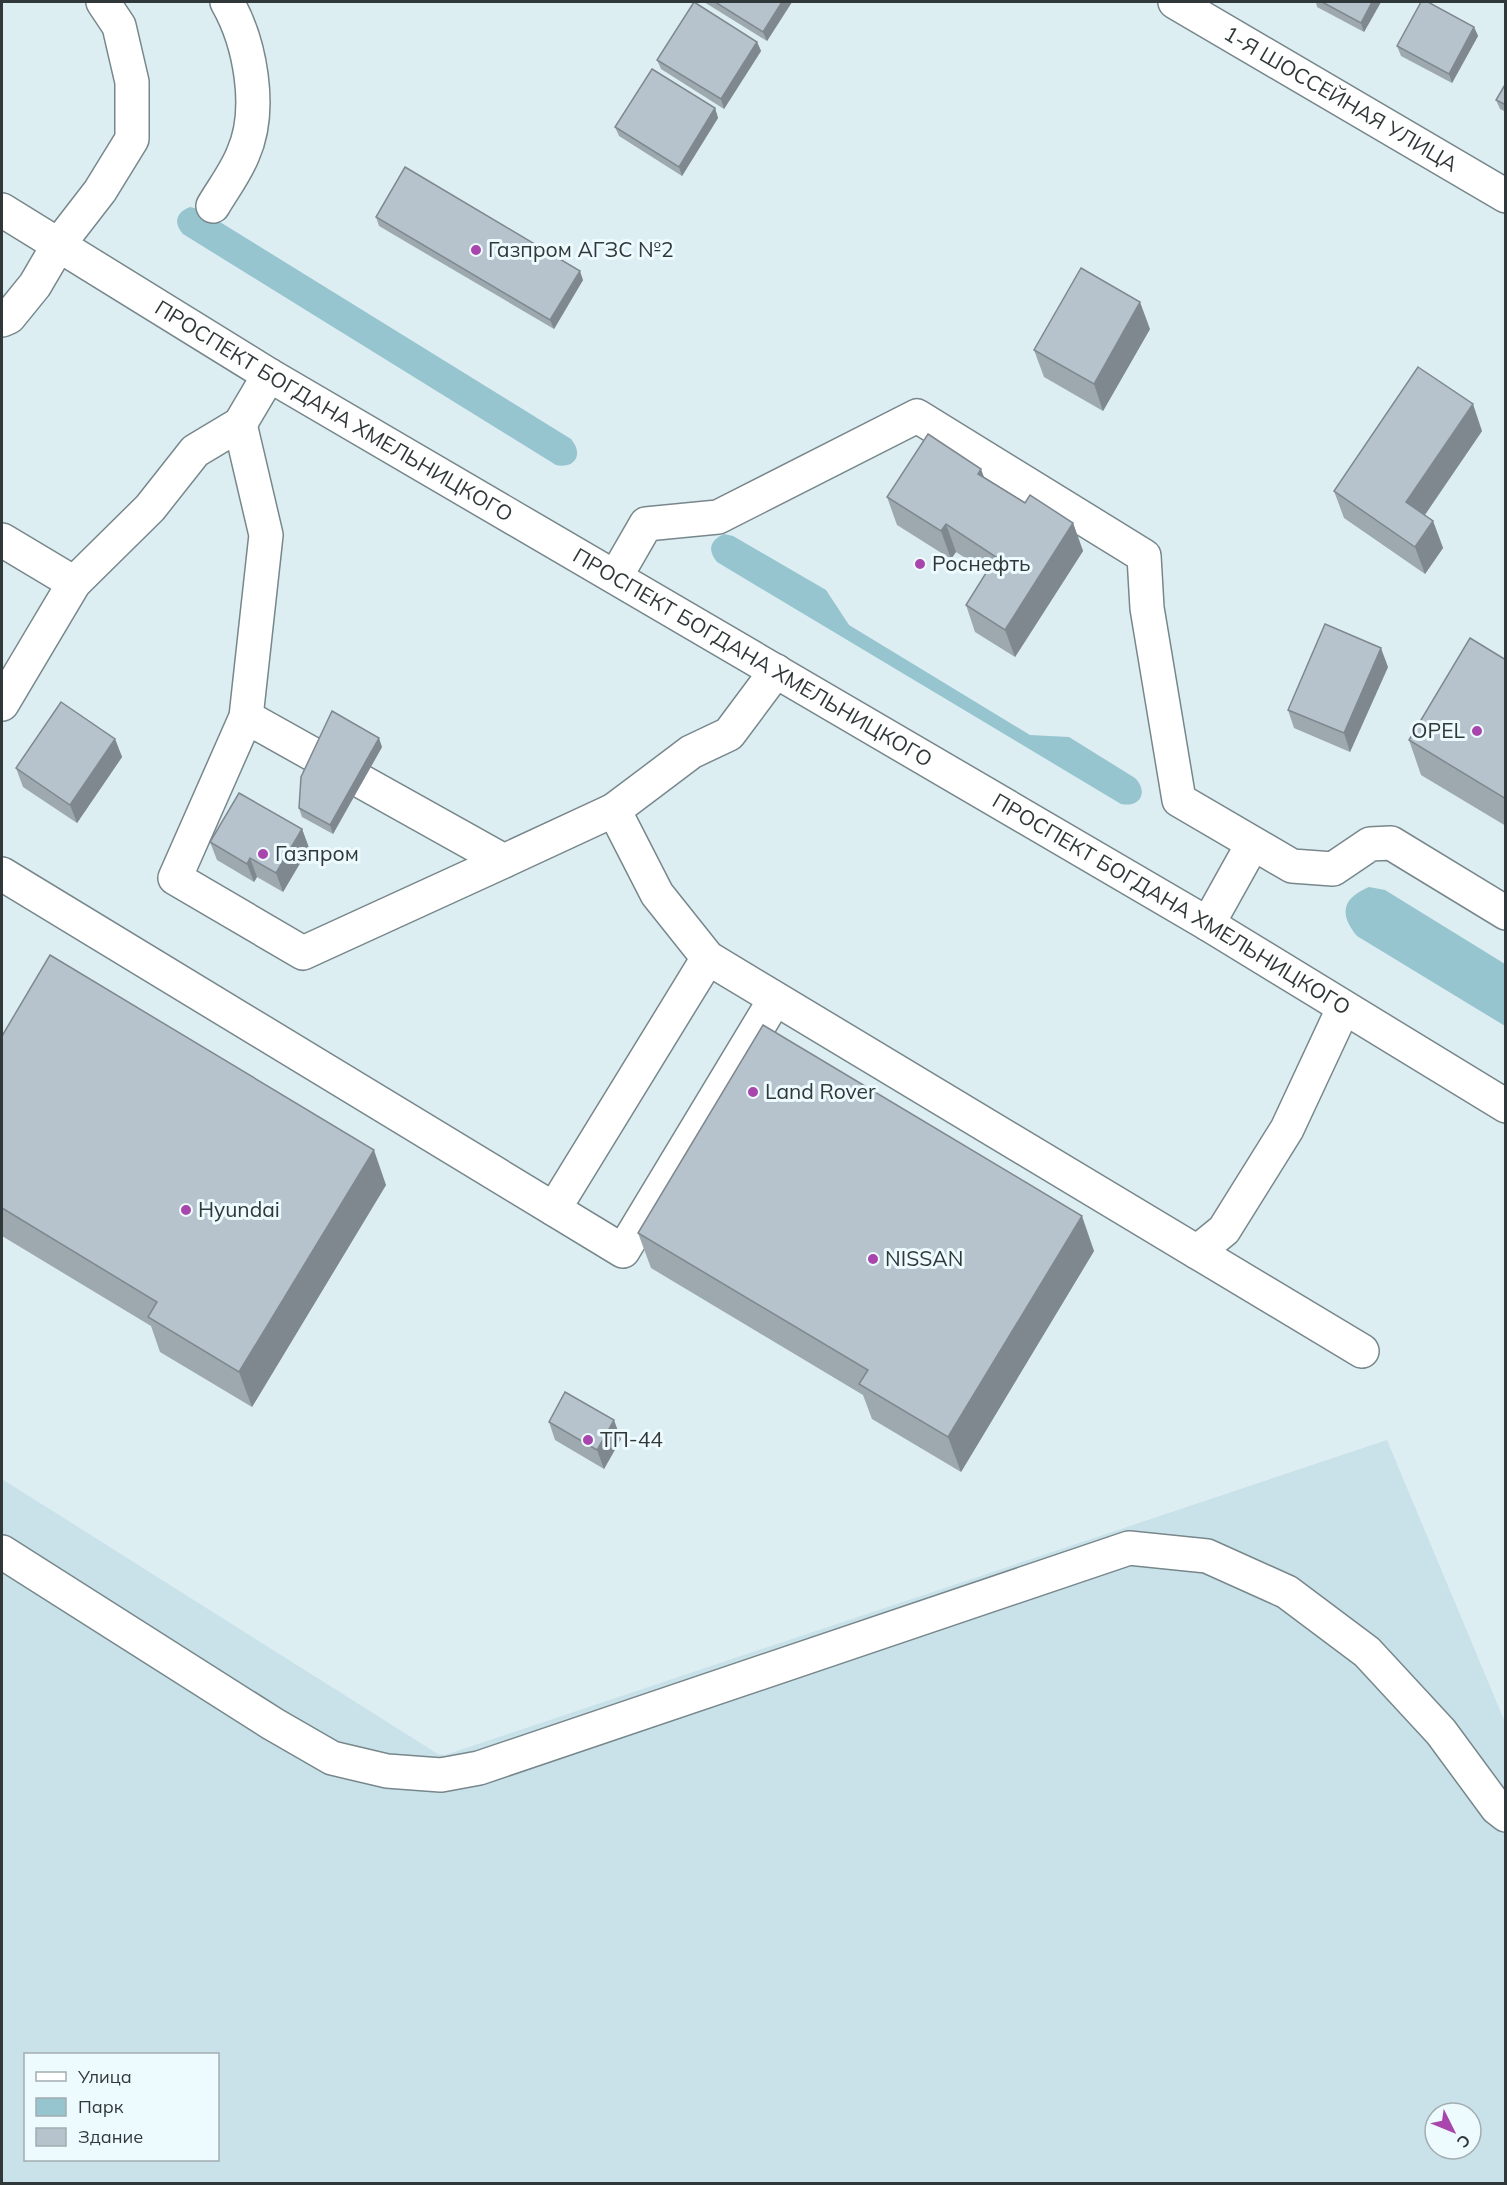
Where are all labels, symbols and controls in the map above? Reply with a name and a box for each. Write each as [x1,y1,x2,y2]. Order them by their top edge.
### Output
street label: 1-Я ШОССЕЙНАЯ УЛИЦА [1220,20,1463,177]
place label: Газпром АГЗС №2 [488,236,674,262]
marker: Газпром АГЗС №2 [469,243,483,257]
street label: ПРОСПЕКТ БОГДАНА ХМЕЛЬНИЦКОГО [151,294,518,527]
street label: ПРОСПЕКТ БОГДАНА ХМЕЛЬНИЦКОГО [569,542,937,772]
place label: Роснефть [932,550,1031,576]
marker: Роснефть [913,557,927,571]
place label: OPEL [1411,717,1466,743]
marker: OPEL [1470,724,1484,738]
street label: ПРОСПЕКТ БОГДАНА ХМЕЛЬНИЦКОГО [988,787,1356,1020]
place label: Газпром [275,840,359,866]
marker: Газпром [256,847,270,861]
place label: Land Rover [765,1078,876,1104]
marker: Land Rover [746,1085,760,1099]
place label: Hyundai [198,1196,280,1222]
marker: Hyundai [179,1203,193,1217]
place label: NISSAN [885,1245,963,1271]
marker: NISSAN [866,1252,880,1266]
place label: ТП-44 [600,1426,663,1452]
marker: ТП-44 [581,1433,595,1447]
legend [24,2053,219,2161]
text: Улица [77,2065,132,2088]
text: Парк [78,2095,124,2118]
north arrow [1423,2101,1483,2161]
text: Здание [78,2125,143,2148]
text: С [1453,2130,1475,2152]

